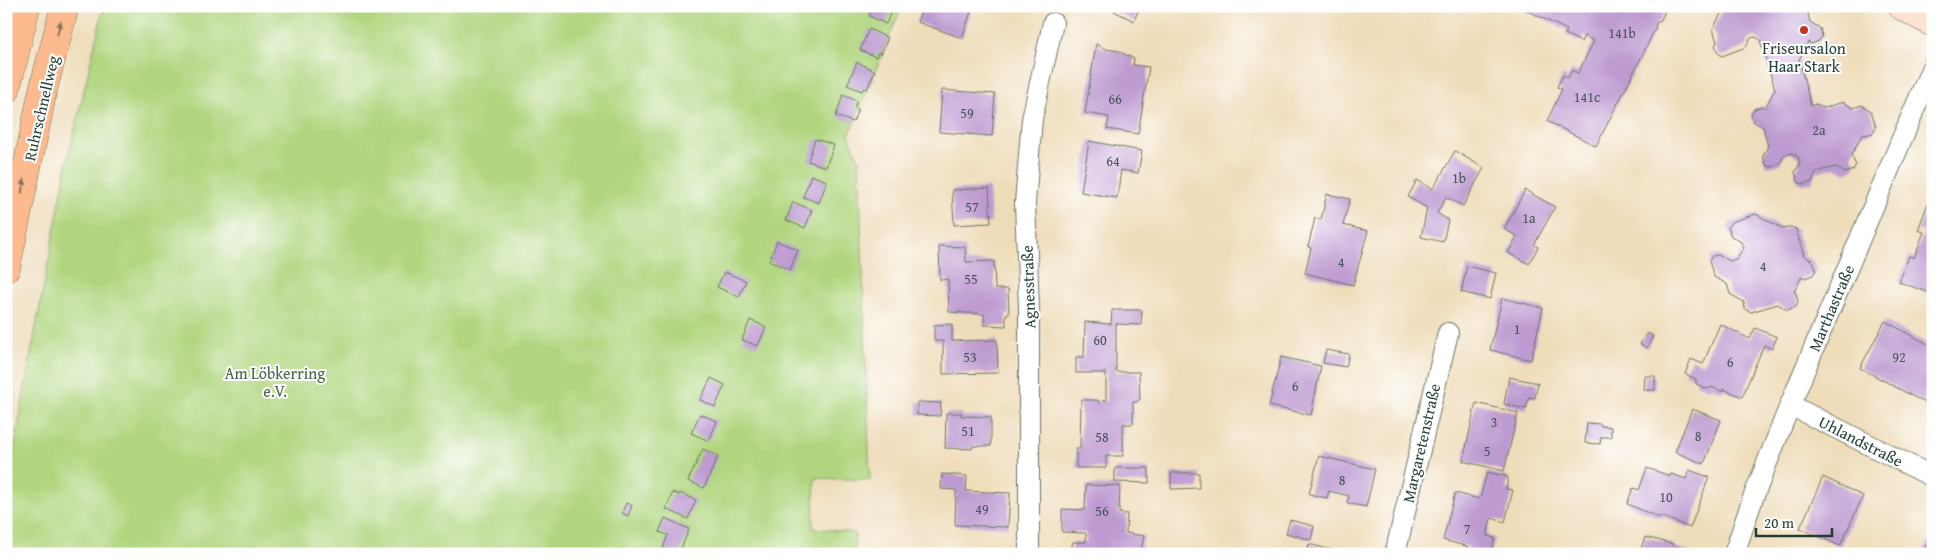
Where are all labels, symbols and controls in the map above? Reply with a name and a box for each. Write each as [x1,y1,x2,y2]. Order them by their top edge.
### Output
one-way arrow [55,20,63,35]
house number: 141b [1608,23,1636,43]
marker: Friseursalon Haar Stark [1798,24,1810,36]
place label: Friseursalon Haar Stark [1762,36,1846,78]
street label: Ruhrschnellweg [17,53,65,163]
house number: 141c [1574,87,1600,107]
house number: 66 [1108,89,1122,109]
house number: 59 [960,103,974,123]
house number: 2a [1812,120,1826,140]
house number: 64 [1106,151,1120,171]
house number: 1b [1452,168,1466,188]
one-way arrow [20,178,28,194]
house number: 57 [965,197,979,217]
house number: 1a [1522,208,1536,228]
street label: Agnesstraße [1015,245,1041,329]
house number: 4 [1338,252,1345,272]
house number: 4 [1760,256,1767,276]
street label: Marthastraße [1802,261,1860,355]
house number: 55 [964,269,978,289]
house number: 1 [1514,319,1520,339]
house number: 60 [1093,330,1107,350]
house number: 53 [963,347,977,367]
house number: 92 [1892,347,1906,367]
house number: 6 [1727,352,1734,372]
park label: Am Löbkerring e.V. [225,361,325,403]
house number: 6 [1292,376,1299,396]
street label: Margaretenstraße [1396,381,1446,505]
street label: Uhlandstraße [1815,409,1907,473]
house number: 3 [1491,412,1497,432]
house number: 51 [961,421,975,441]
house number: 8 [1695,426,1702,446]
house number: 58 [1095,427,1109,447]
house number: 5 [1484,441,1490,461]
house number: 8 [1339,470,1346,490]
house number: 10 [1659,487,1673,507]
house number: 49 [975,499,989,519]
house number: 56 [1095,501,1109,521]
scale bar [1756,505,1833,537]
text: 20 m [1764,512,1795,533]
house number: 7 [1464,519,1471,539]

